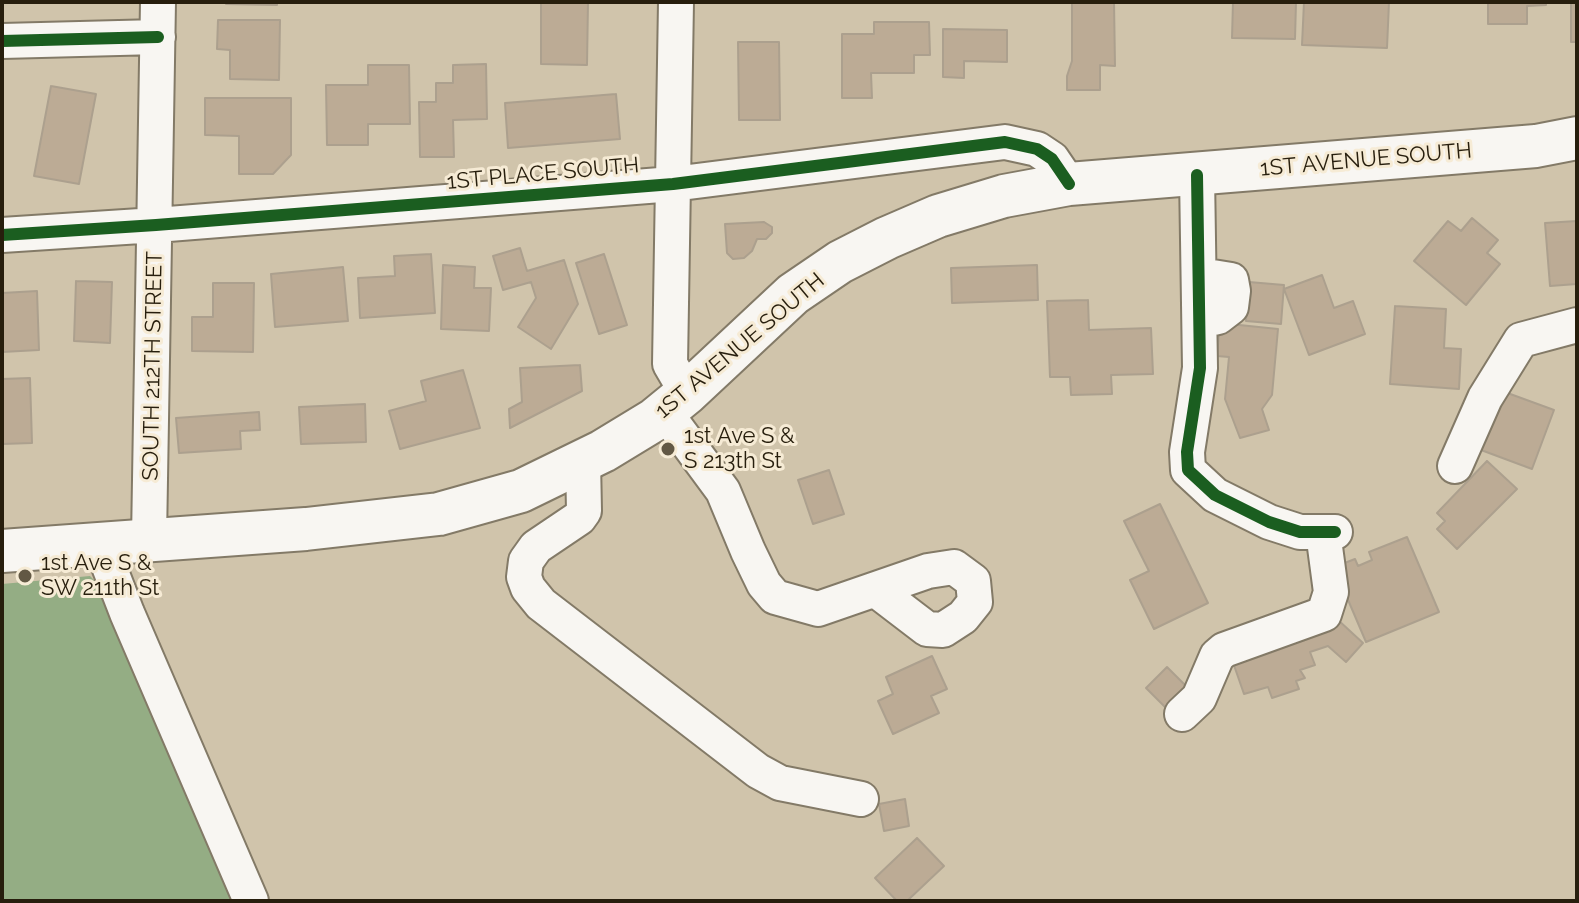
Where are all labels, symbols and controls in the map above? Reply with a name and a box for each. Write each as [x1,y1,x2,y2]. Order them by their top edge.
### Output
street label: 1ST AVENUE SOUTH [1259,138,1473,182]
street label: 1ST PLACE SOUTH [446,152,640,196]
street label: SOUTH 212TH STREET [138,251,168,481]
street label: 1ST AVENUE SOUTH [650,268,830,424]
place label: 1st Ave S & S 213th St [684,423,795,474]
marker: 1st Ave S & S 213th St [659,440,677,458]
place label: 1st Ave S & SW 211th St [41,550,159,602]
marker: 1st Ave S & SW 211th St [16,567,34,585]

